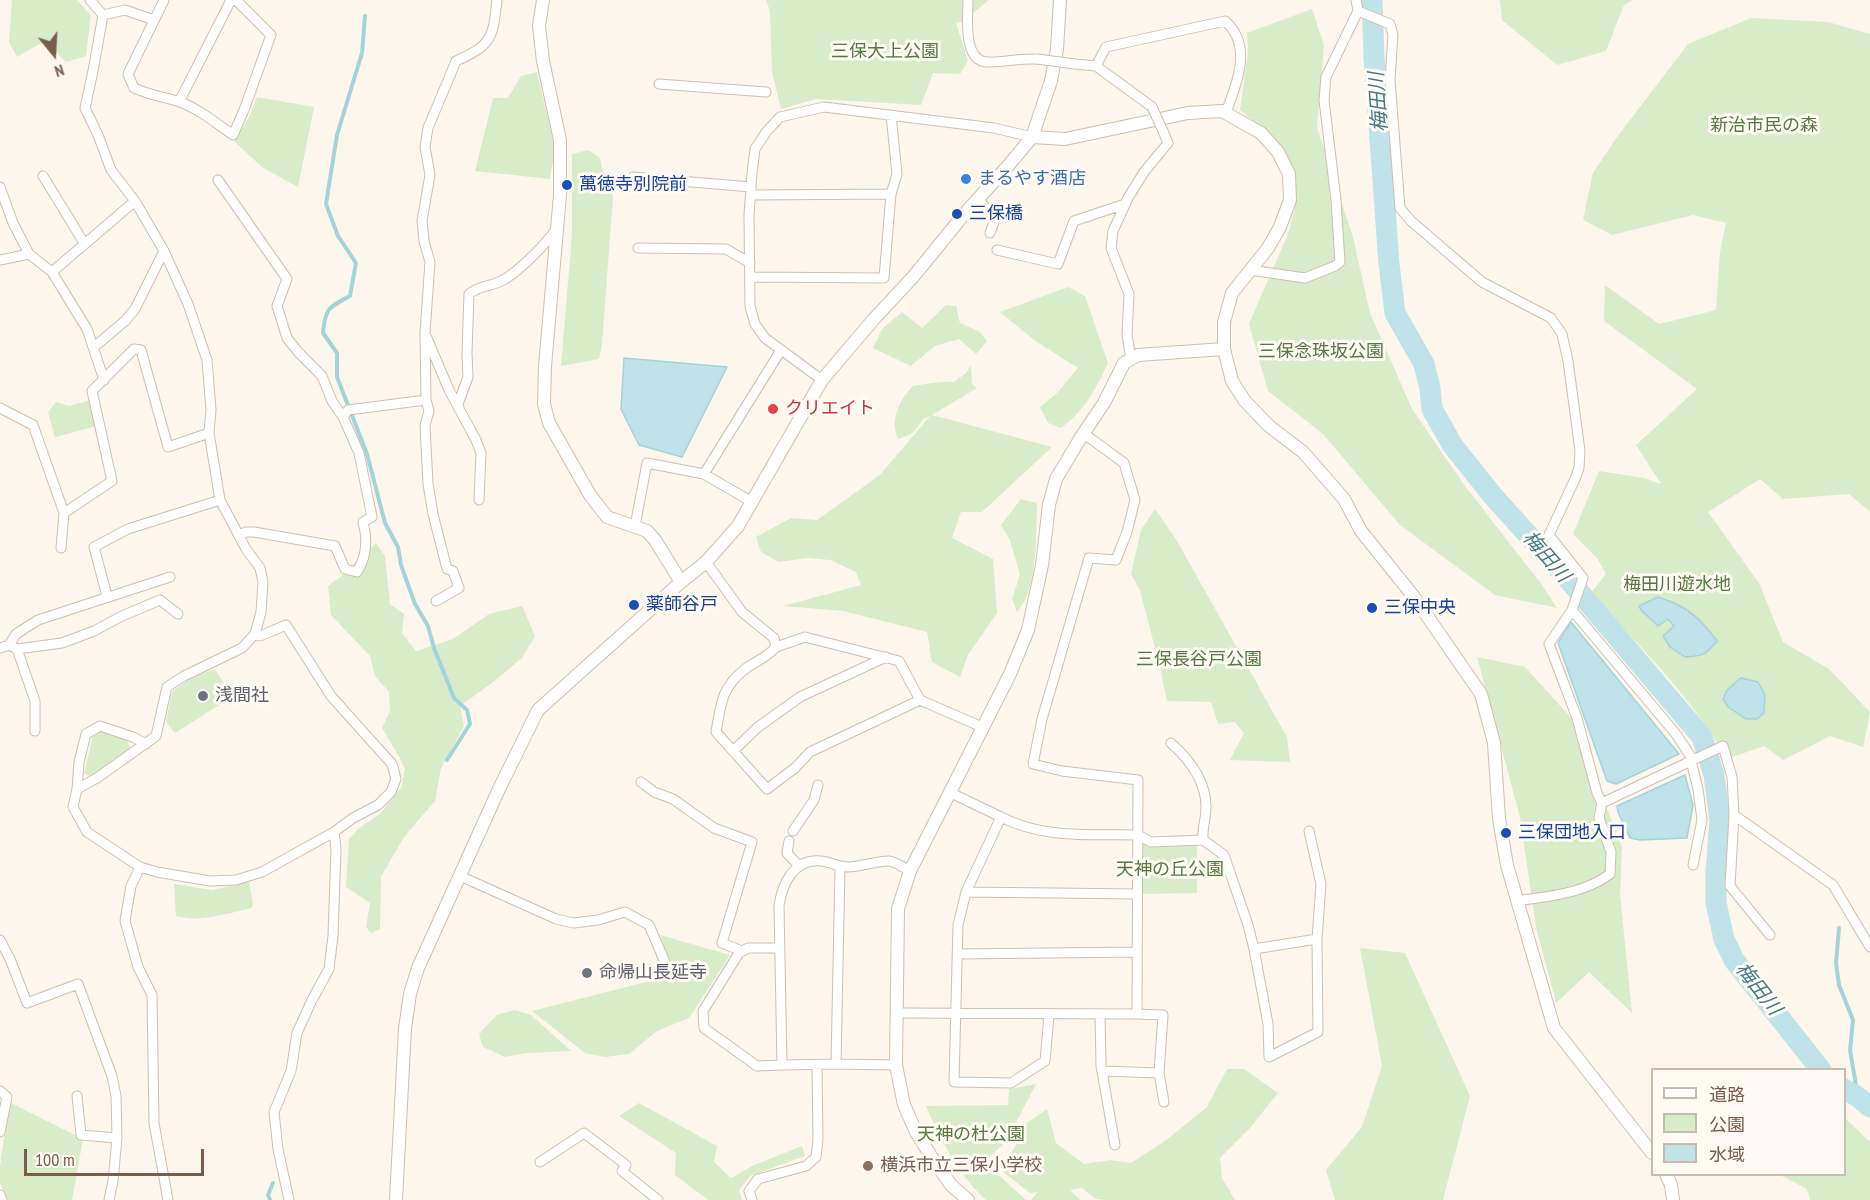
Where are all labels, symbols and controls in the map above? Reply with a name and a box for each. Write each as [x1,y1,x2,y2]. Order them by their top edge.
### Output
north arrow [24,24,84,84]
park label: 三保大上公園 [831,41,939,63]
text: N [52,60,67,82]
water label: 梅田川 [1365,71,1393,133]
park label: 新治市民の森 [1710,115,1818,137]
place label: まるやす酒店 [978,168,1086,190]
marker: まるやす酒店 [959,172,973,186]
place label: 萬徳寺別院前 [579,174,687,196]
marker: 萬徳寺別院前 [560,178,574,192]
place label: 三保橋 [969,203,1023,225]
marker: 三保橋 [950,207,964,221]
park label: 三保念珠坂公園 [1258,341,1384,363]
place label: クリエイト [785,398,875,420]
marker: クリエイト [766,402,780,416]
water label: 梅田川 [1517,526,1575,588]
park label: 梅田川遊水地 [1623,574,1731,596]
place label: 薬師谷戸 [646,594,718,616]
place label: 三保中央 [1384,597,1456,619]
marker: 薬師谷戸 [627,598,641,612]
marker: 三保中央 [1365,601,1379,615]
park label: 三保長谷戸公園 [1136,649,1262,671]
place label: 浅間社 [215,685,269,707]
marker: 浅間社 [196,689,210,703]
place label: 三保団地入口 [1518,822,1626,844]
marker: 三保団地入口 [1499,826,1513,840]
park label: 天神の丘公園 [1116,859,1224,881]
water label: 梅田川 [1730,958,1786,1020]
place label: 命帰山長延寺 [599,962,707,984]
marker: 命帰山長延寺 [580,966,594,980]
legend [1651,1068,1846,1176]
text: 道路 [1709,1083,1745,1106]
text: 公園 [1709,1113,1745,1136]
park label: 天神の杜公園 [917,1124,1025,1146]
scale bar [27,1137,207,1175]
text: 水域 [1709,1143,1745,1166]
text: 100 m [35,1148,75,1171]
place label: 横浜市立三保小学校 [880,1155,1042,1177]
marker: 横浜市立三保小学校 [861,1159,875,1173]

